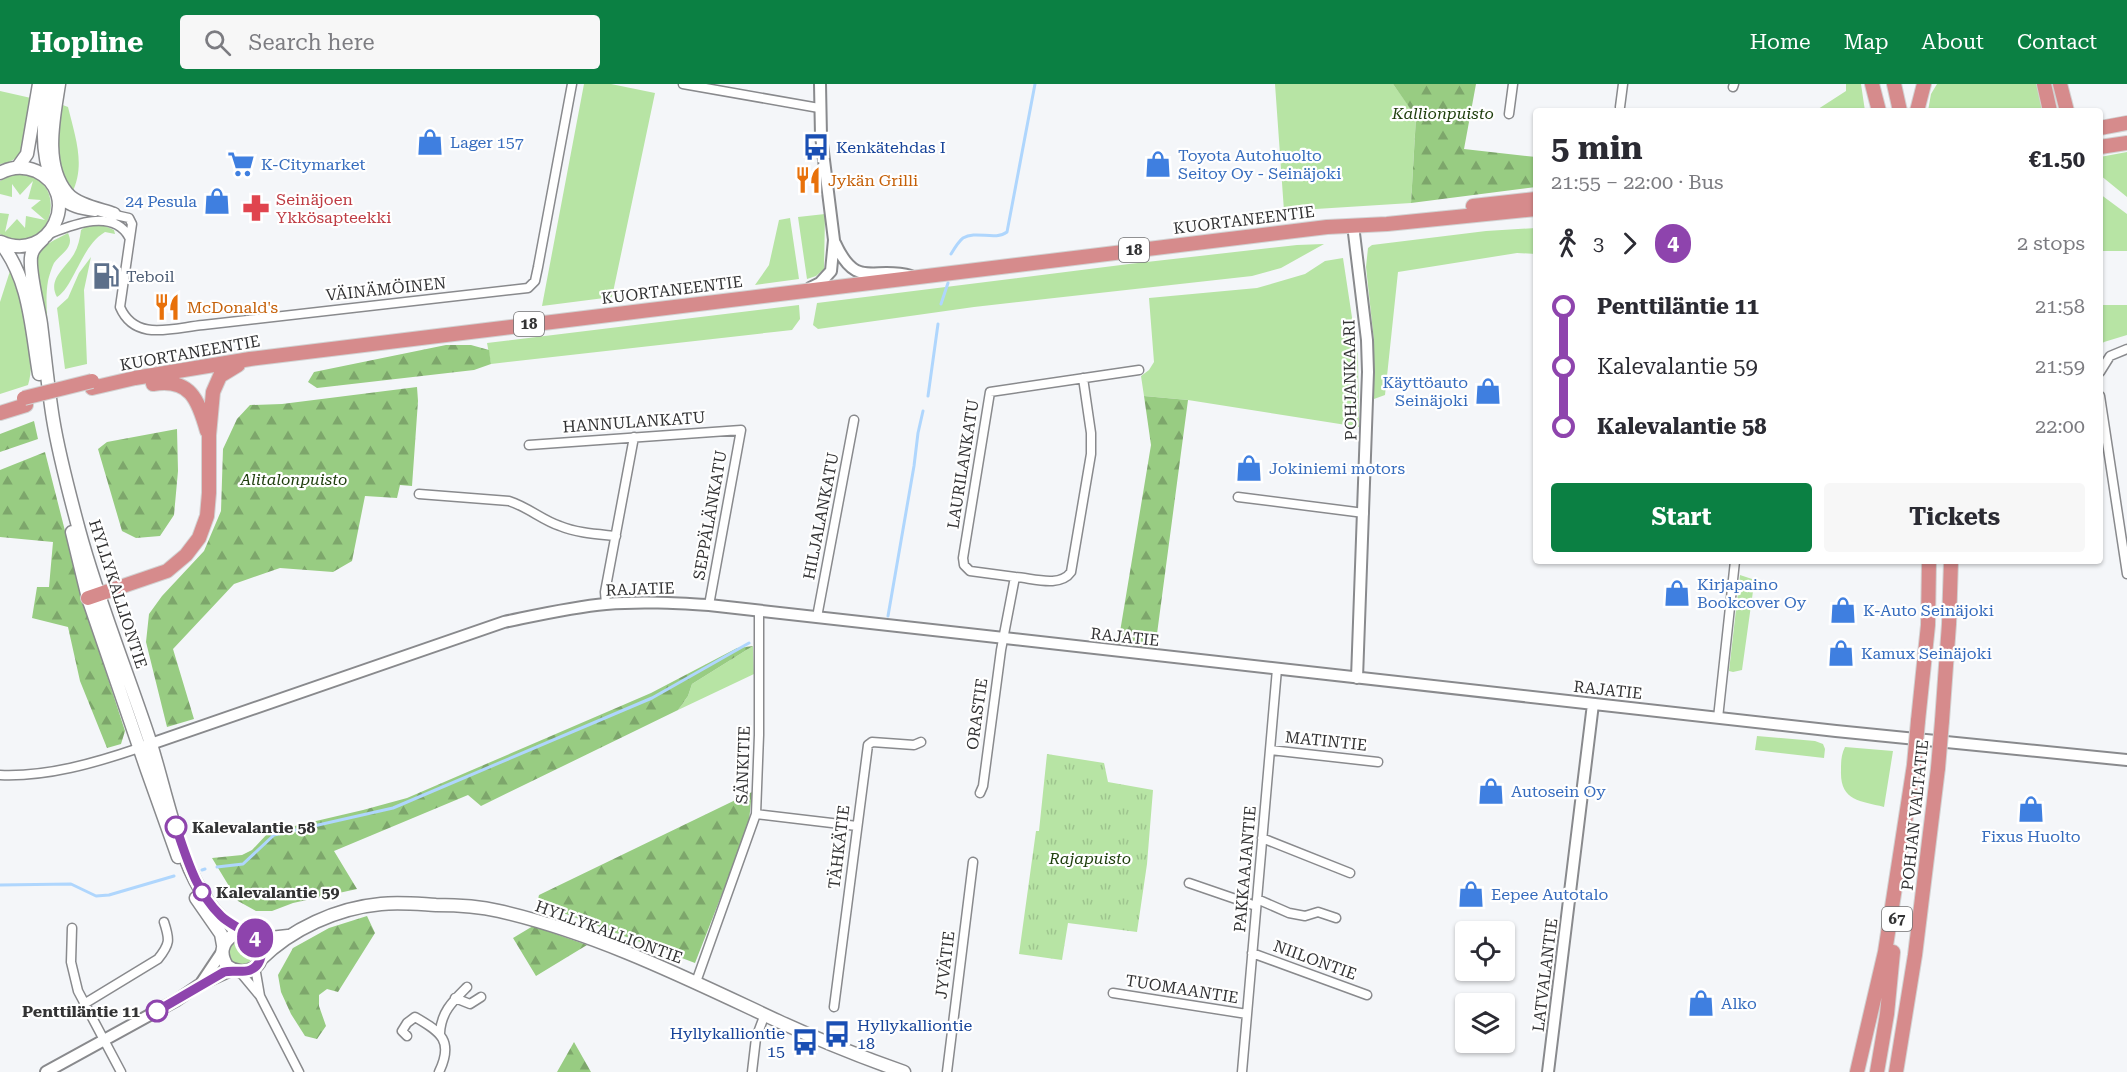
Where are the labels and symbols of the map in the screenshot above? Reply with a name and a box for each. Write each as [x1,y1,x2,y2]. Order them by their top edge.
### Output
park label: Kallionpuisto [1391,104,1494,123]
shop icon: Lager 157 [415,127,445,157]
bus stop icon: Kenkätehdas I [801,132,831,162]
place label: Lager 157 [450,133,524,152]
place label: Kenkätehdas I [836,138,946,157]
place label: Toyota Autohuolto Seitoy Oy - Seinäjoki [1178,146,1341,183]
supermarket icon: K-Citymarket [226,149,256,179]
shop icon: Toyota Autohuolto Seitoy Oy - Seinäjoki [1143,149,1173,179]
place label: K-Citymarket [261,155,365,174]
restaurant icon: Jykän Grilli [793,165,823,195]
place label: Jykän Grilli [828,171,918,190]
shop icon: 24 Pesula [202,186,232,216]
place label: Seinäjoen Ykkösapteekki [276,190,391,227]
place label: 24 Pesula [125,192,197,211]
pharmacy icon: Seinäjoen Ykkösapteekki [241,193,271,223]
street label: KUORTANEENTIE [1172,202,1316,238]
road number: 18 [1119,238,1149,262]
fuel station icon: Teboil [91,261,121,291]
place label: Teboil [126,267,175,286]
street label: KUORTANEENTIE [600,272,744,308]
street label: VÄINÄMÖINEN [325,273,447,305]
restaurant icon: McDonald's [152,292,182,322]
place label: McDonald's [187,298,279,317]
road number: 18 [514,312,544,336]
street label: POHJANKAARI [1339,319,1361,441]
street label: KUORTANEENTIE [118,331,262,375]
place label: Käyttöauto Seinäjoki [1383,373,1468,410]
shop icon: Käyttöauto Seinäjoki [1473,376,1503,406]
street label: LAURILANKATU [943,398,983,530]
street label: HANNULANKATU [562,408,706,436]
street label: SEPPÄLÄNKATU [689,449,731,581]
street label: HILJALANKATU [799,451,843,581]
shop icon: Jokiniemi motors [1234,453,1264,483]
place label: Jokiniemi motors [1269,459,1405,478]
park label: Alitalonpuisto [240,470,347,489]
street label: HYLLYKALLIONTIE [85,517,151,671]
place label: Kirjapaino Bookcover Oy [1697,575,1807,612]
street label: RAJATIE [605,578,675,600]
shop icon: Kirjapaino Bookcover Oy [1662,578,1692,608]
shop icon: K-Auto Seinäjoki [1828,595,1858,625]
place label: K-Auto Seinäjoki [1863,601,1994,620]
street label: RAJATIE [1090,624,1160,650]
shop icon: Kamux Seinäjoki [1826,638,1856,668]
place label: Kamux Seinäjoki [1861,644,1992,663]
street label: ORASTIE [963,677,991,751]
street label: RAJATIE [1573,677,1643,703]
street label: SÄNKITIE [732,725,754,805]
street label: MATINTIE [1284,727,1368,755]
street label: POHJAN VALTATIE [1898,739,1932,891]
shop icon: Autosein Oy [1476,776,1506,806]
place label: Autosein Oy [1511,782,1606,801]
shop icon: Fixus Huolto [2016,794,2046,824]
street label: TÄHKÄTIE [824,804,854,890]
street label: PAKKAAJANTIE [1230,805,1260,933]
marker: Kalevalantie 58 [165,816,187,838]
place label: Kalevalantie 58 [192,818,315,837]
place label: Fixus Huolto [1981,827,2081,846]
park label: Rajapuisto [1048,849,1131,868]
shop icon: Eepee Autotalo [1456,879,1486,909]
marker: Kalevalantie 59 [193,883,211,901]
place label: Kalevalantie 59 [216,883,339,902]
place label: Eepee Autotalo [1491,885,1608,904]
street label: HYLLYKALLIONTIE [533,896,685,968]
road number: 67 [1882,907,1912,931]
street label: LATVALANTIE [1529,917,1561,1033]
line badge: 4 [236,918,274,958]
street label: JYVÄTIE [931,930,959,1000]
street label: NIILONTIE [1271,936,1359,984]
street label: TUOMAANTIE [1124,971,1240,1007]
shop icon: Alko [1686,988,1716,1018]
place label: Alko [1721,994,1757,1013]
marker: Penttiläntie 11 [146,1000,168,1022]
place label: Penttiläntie 11 [22,1002,140,1021]
place label: Hyllykalliontie 18 [857,1016,973,1053]
bus stop icon: Hyllykalliontie 18 [822,1019,852,1049]
place label: Hyllykalliontie 15 [670,1024,785,1061]
bus stop icon: Hyllykalliontie 15 [790,1027,820,1057]

